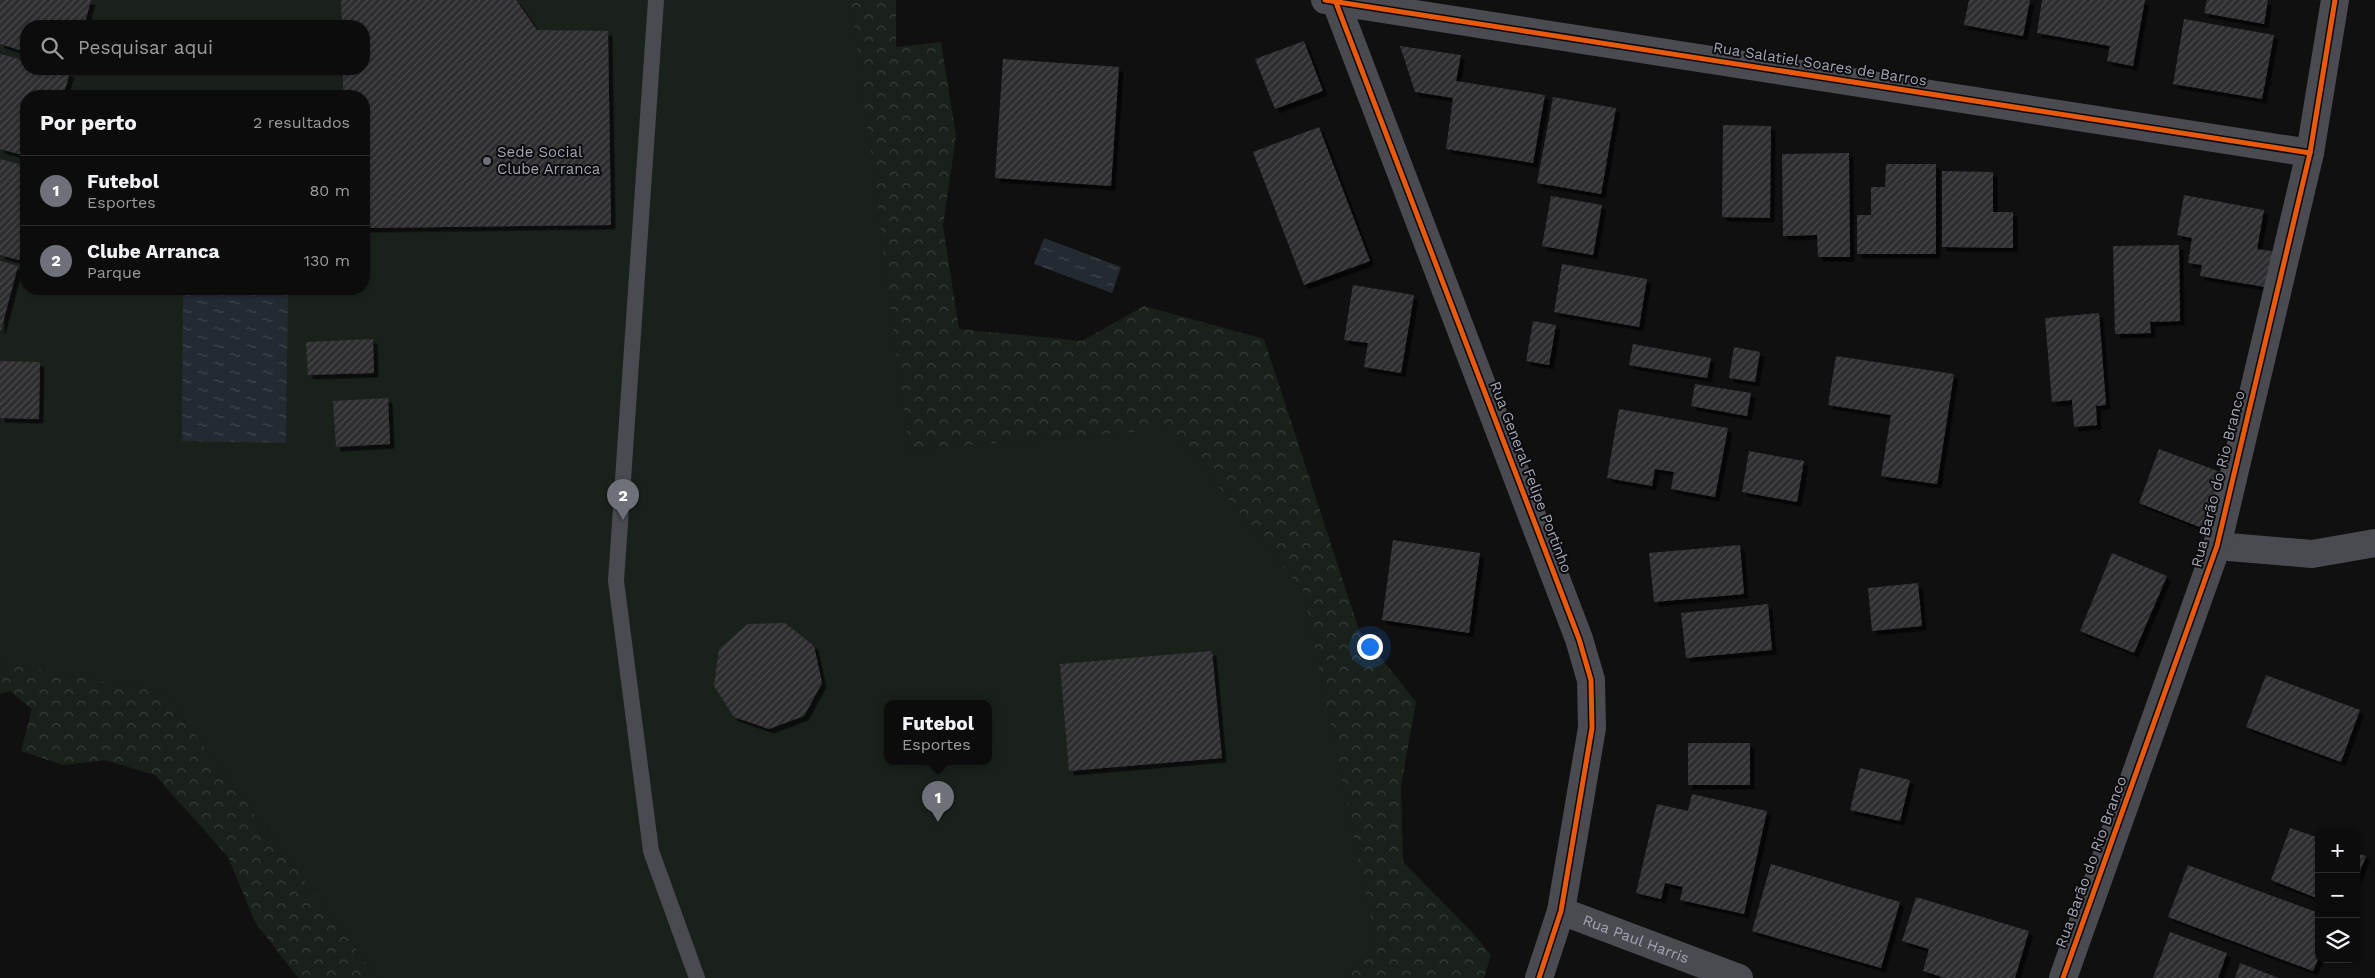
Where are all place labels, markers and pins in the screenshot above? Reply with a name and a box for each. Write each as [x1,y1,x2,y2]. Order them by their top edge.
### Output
place label: Sede Social Clube Arranca [497,143,601,178]
marker: Sede Social Clube Arranca [481,155,493,167]
pin: 2 [607,479,639,520]
pin: 1 [922,781,954,822]

